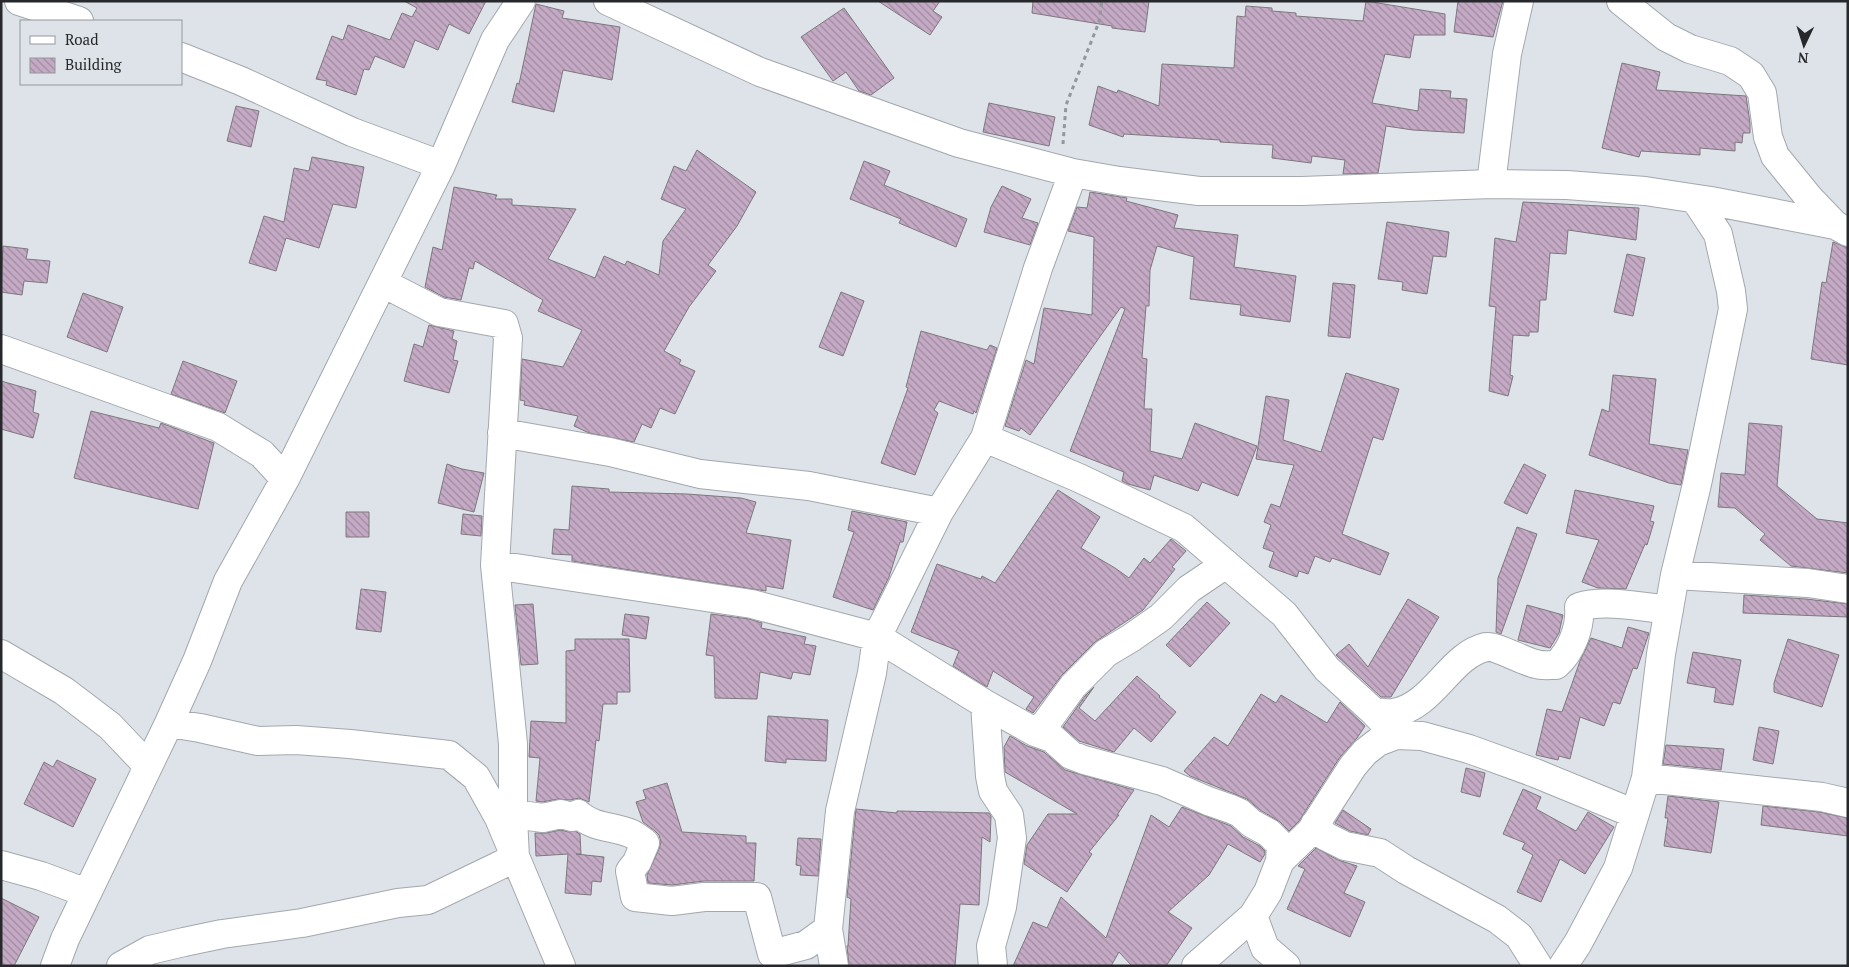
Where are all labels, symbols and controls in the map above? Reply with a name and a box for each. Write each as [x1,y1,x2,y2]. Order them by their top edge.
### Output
legend [20,20,182,85]
north arrow [1779,20,1829,70]
text: Road [65,29,98,49]
text: N [1797,49,1809,68]
text: Building [65,54,123,74]

